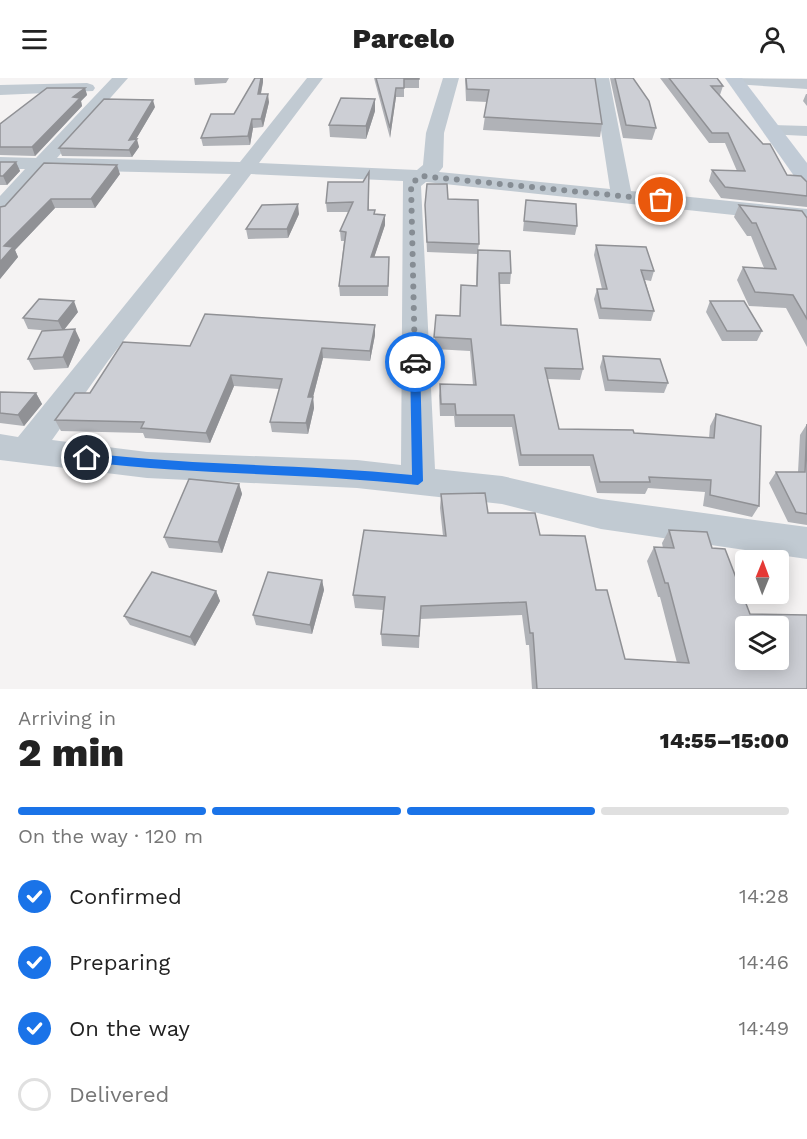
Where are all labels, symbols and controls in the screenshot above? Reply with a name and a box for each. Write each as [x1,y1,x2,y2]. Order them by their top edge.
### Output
icon: menu [18,23,51,56]
text: Parcelo [352,23,455,55]
icon: person [756,23,789,56]
pin [635,174,686,225]
icon: bag [644,183,677,216]
courier [385,332,445,392]
icon: car [399,346,432,379]
pin [61,432,112,483]
icon: home [70,441,103,474]
north arrow [735,550,789,604]
map controls [735,550,789,670]
button: layers [735,616,789,670]
text: Arriving in [18,706,116,730]
text: 14:55–15:00 [660,728,789,753]
text: 2 min [18,730,124,775]
text: On the way · 120 m [18,824,203,848]
icon: check [18,880,51,913]
text: Confirmed [69,884,182,909]
text: 14:28 [739,884,789,908]
icon: check [18,946,51,979]
text: Preparing [69,950,170,975]
text: 14:46 [739,950,789,974]
icon: check [18,1012,51,1045]
text: On the way [69,1016,190,1041]
text: 14:49 [739,1016,789,1040]
text: Delivered [69,1082,169,1107]

